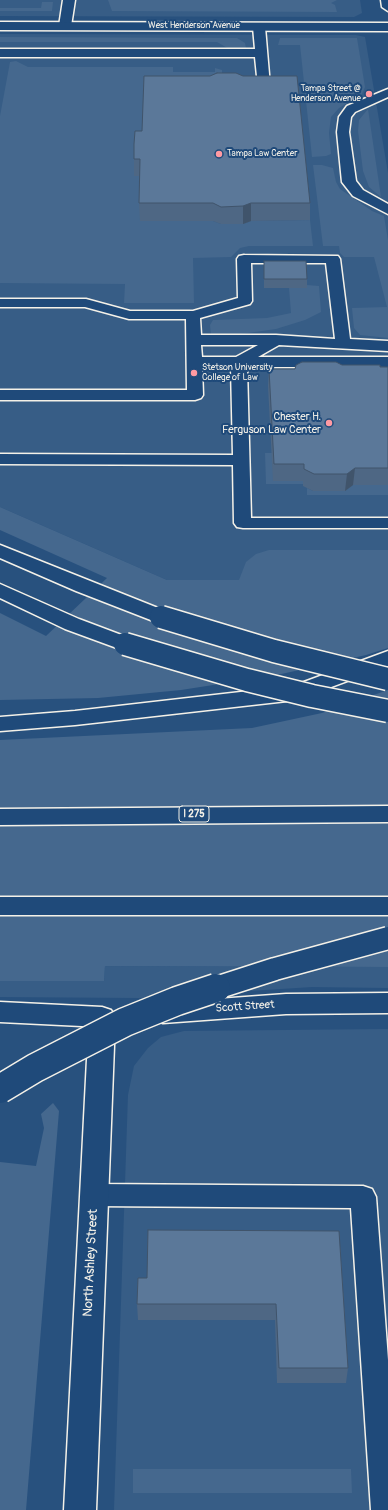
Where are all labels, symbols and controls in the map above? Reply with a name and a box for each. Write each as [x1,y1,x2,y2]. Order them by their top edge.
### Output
street label: West Henderson Avenue [148,21,240,31]
place label: Tampa Street @ Henderson Avenue [291,84,361,105]
marker: Tampa Street @ Henderson Avenue [364,89,374,99]
marker: Tampa Law Center [214,149,224,159]
place label: Tampa Law Center [227,149,297,159]
place label: Stetson University College of Law [202,363,272,384]
marker: Stetson University College of Law [189,368,199,378]
place label: Chester H. Ferguson Law Center [222,410,321,436]
marker: Chester H. Ferguson Law Center [324,418,334,428]
road number: I 275 [179,806,209,822]
street label: Scott Street [215,998,275,1016]
street label: North Ashley Street [80,1209,102,1317]

